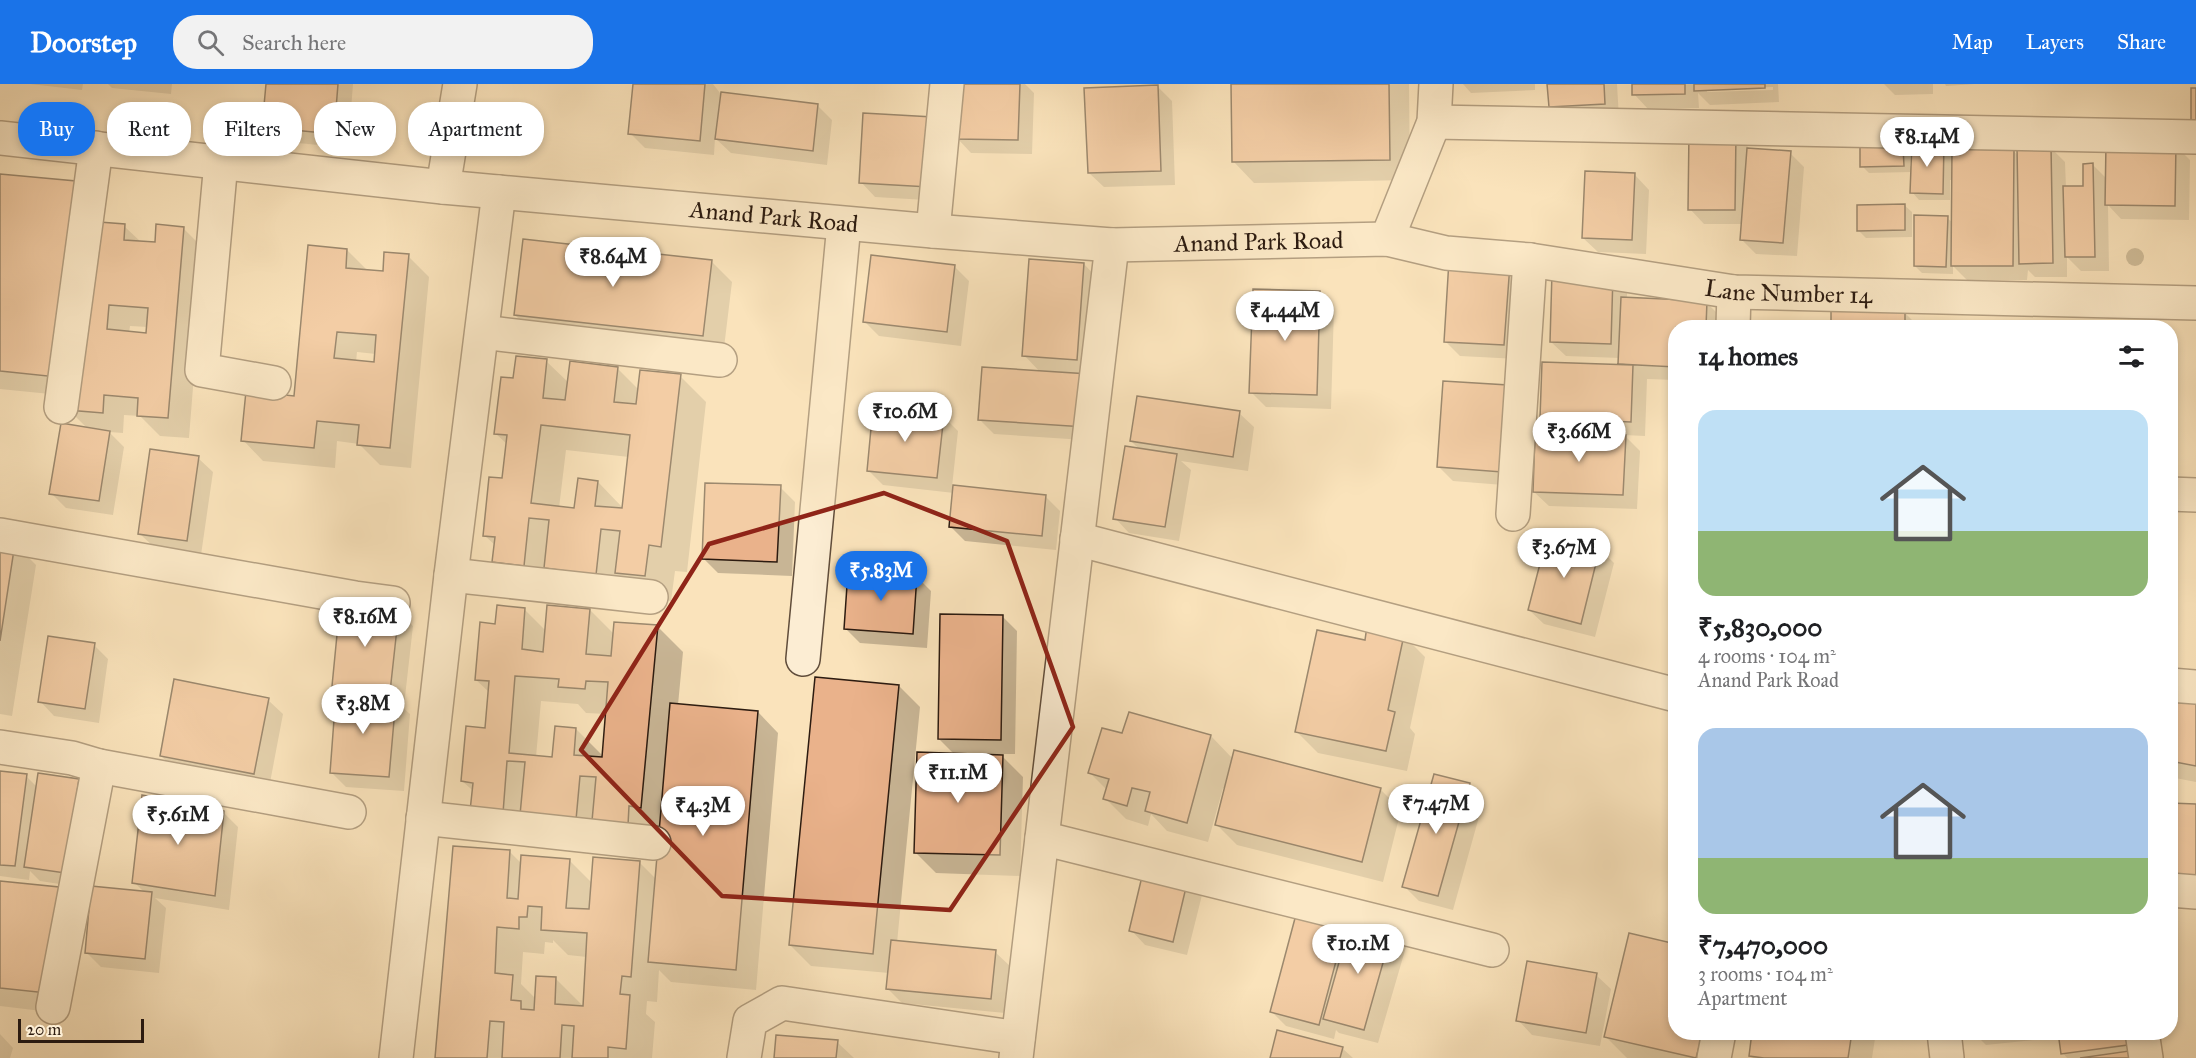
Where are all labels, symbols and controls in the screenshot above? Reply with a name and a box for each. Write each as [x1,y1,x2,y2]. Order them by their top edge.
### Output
search box [173,15,593,69]
text: Doorstep [30,25,137,60]
icon: search [194,26,227,59]
text: Search here [242,29,346,56]
text: Map [1952,29,1993,55]
text: Layers [2026,29,2084,55]
text: Share [2117,29,2166,55]
chip: Buy [18,102,95,156]
chip: Rent [107,102,191,156]
chip: Filters [203,102,302,156]
chip: New [314,102,396,156]
chip: Apartment [408,102,544,156]
pin: ₹8.14M [1878,117,1976,168]
text: ₹8.14M [1894,124,1960,148]
street label: Anand Park Road [687,194,860,239]
street label: Anand Park Road [1173,225,1344,259]
pin: ₹8.64M [564,237,662,288]
text: ₹8.64M [579,244,647,268]
street label: Lane Number 14 [1703,273,1873,310]
pin: ₹4.44M [1236,291,1334,342]
text: ₹4.44M [1250,298,1320,322]
text: 14 homes [1698,340,1798,372]
icon: filters [2115,340,2148,373]
pin: ₹10.6M [856,392,954,443]
text: ₹10.6M [872,399,938,423]
pin: ₹3.66M [1530,412,1628,463]
text: ₹3.66M [1547,419,1611,443]
icon: home [1869,449,1977,557]
pin: ₹3.67M [1515,528,1613,579]
text: ₹3.67M [1531,535,1597,559]
pin: ₹5.83M [832,551,930,602]
text: ₹5.83M [849,558,913,582]
pin: ₹8.16M [316,597,414,648]
text: ₹8.16M [333,604,397,628]
text: ₹5,830,000 [1698,611,1822,643]
text: 4 rooms · 104 m² [1698,644,1836,668]
text: Anand Park Road [1698,668,1839,692]
pin: ₹3.8M [321,684,405,735]
text: ₹3.8M [336,691,390,715]
pin: ₹11.1M [909,753,1007,804]
text: ₹11.1M [928,760,988,784]
icon: home [1869,767,1977,875]
pin: ₹7.47M [1387,784,1485,835]
pin: ₹4.3M [661,786,745,837]
text: ₹7.47M [1402,791,1470,815]
text: ₹4.3M [675,793,731,817]
pin: ₹5.61M [129,795,227,846]
text: ₹5.61M [146,802,210,826]
pin: ₹10.1M [1309,924,1407,975]
text: ₹7,470,000 [1698,929,1828,961]
text: ₹10.1M [1326,931,1390,955]
text: 3 rooms · 104 m² [1698,962,1833,986]
text: Apartment [1698,986,1787,1010]
scale bar [18,1016,144,1044]
text: 20 m [27,1020,61,1039]

